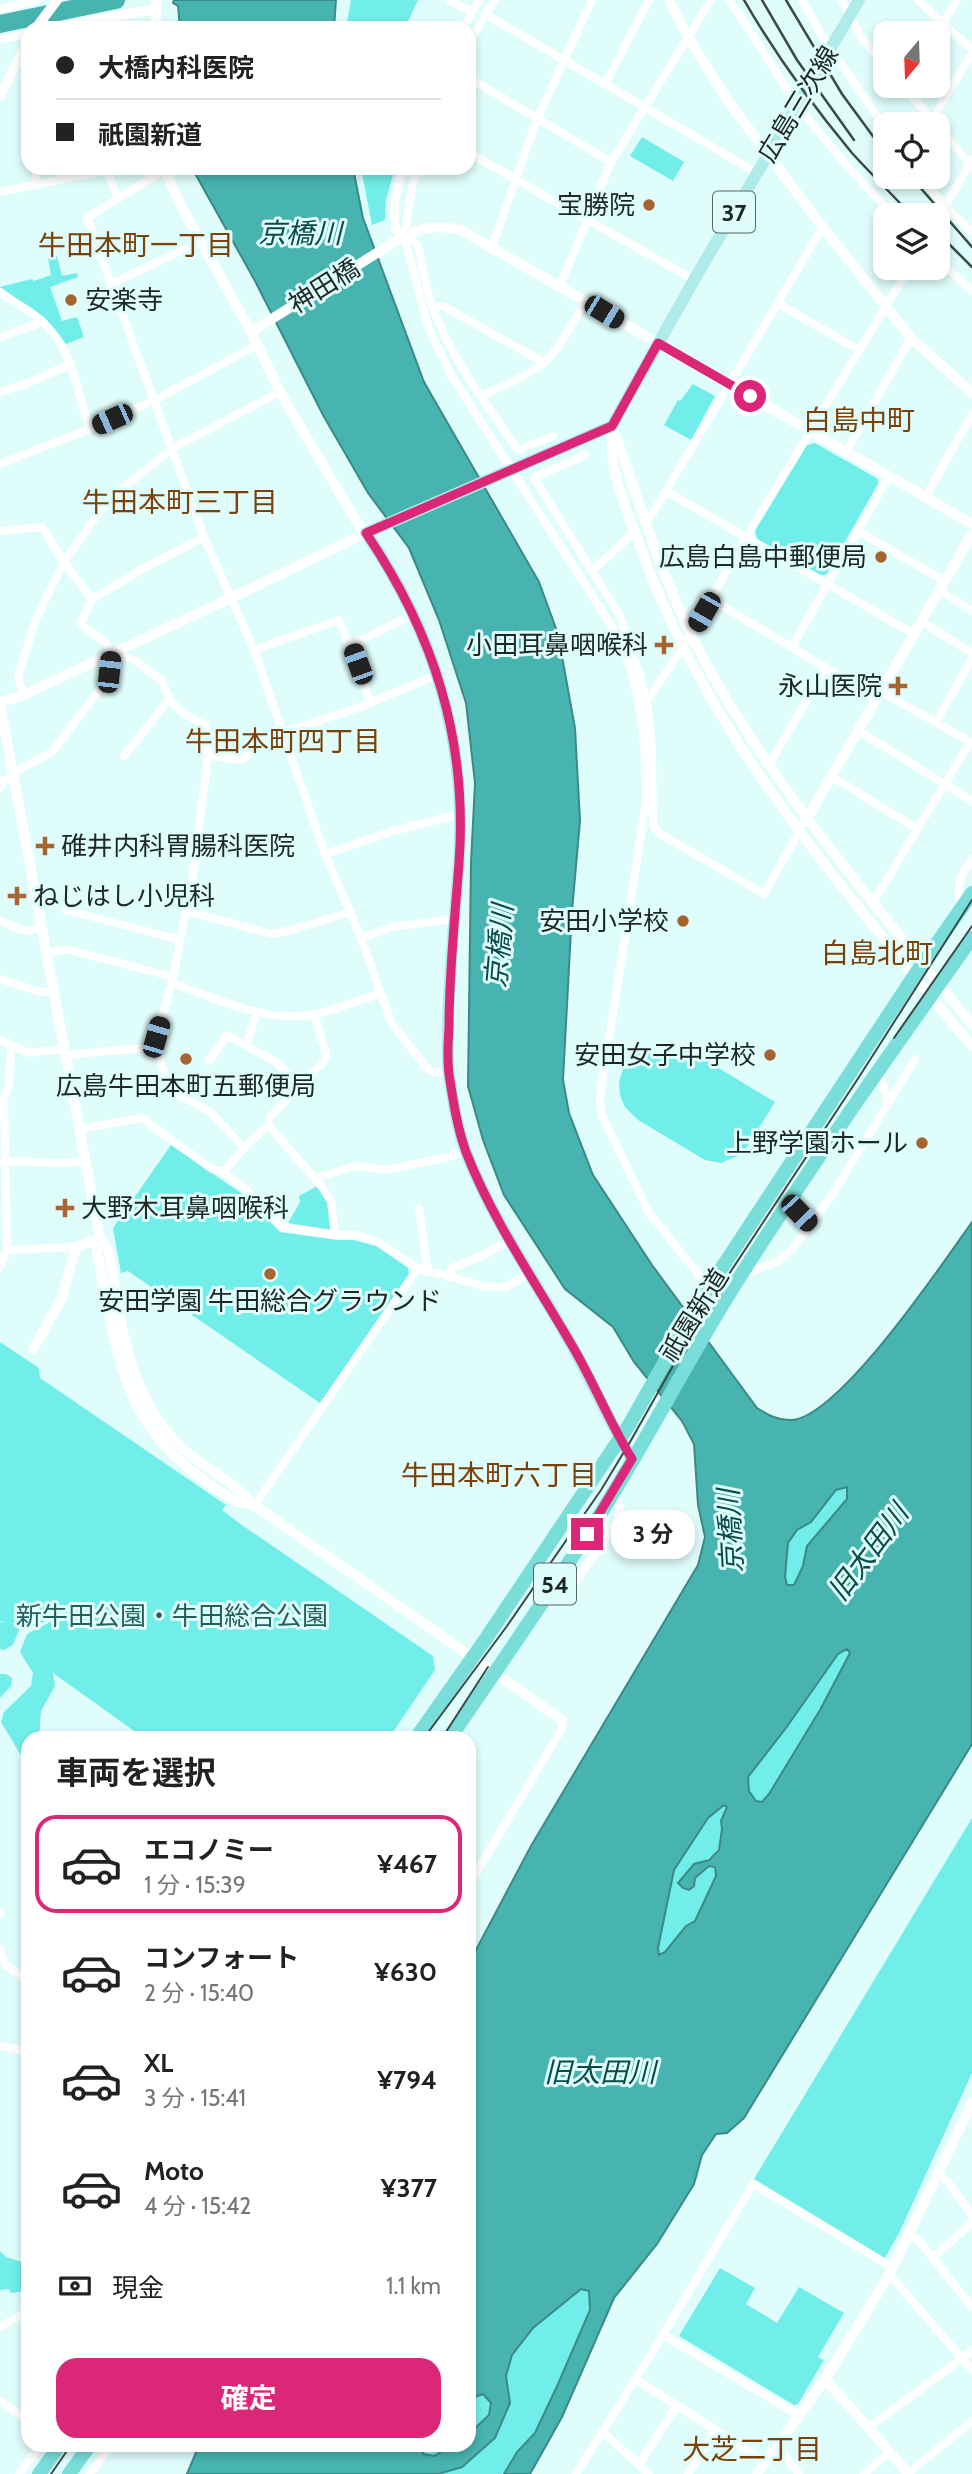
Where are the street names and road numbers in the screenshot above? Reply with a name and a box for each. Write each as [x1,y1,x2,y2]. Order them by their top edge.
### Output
street label: 広島三次線 [751,40,845,168]
road number: 37 [713,192,755,232]
street label: 神田橋 [282,252,366,320]
street label: 祇園新道 [653,1262,735,1368]
road number: 54 [534,1564,576,1604]

